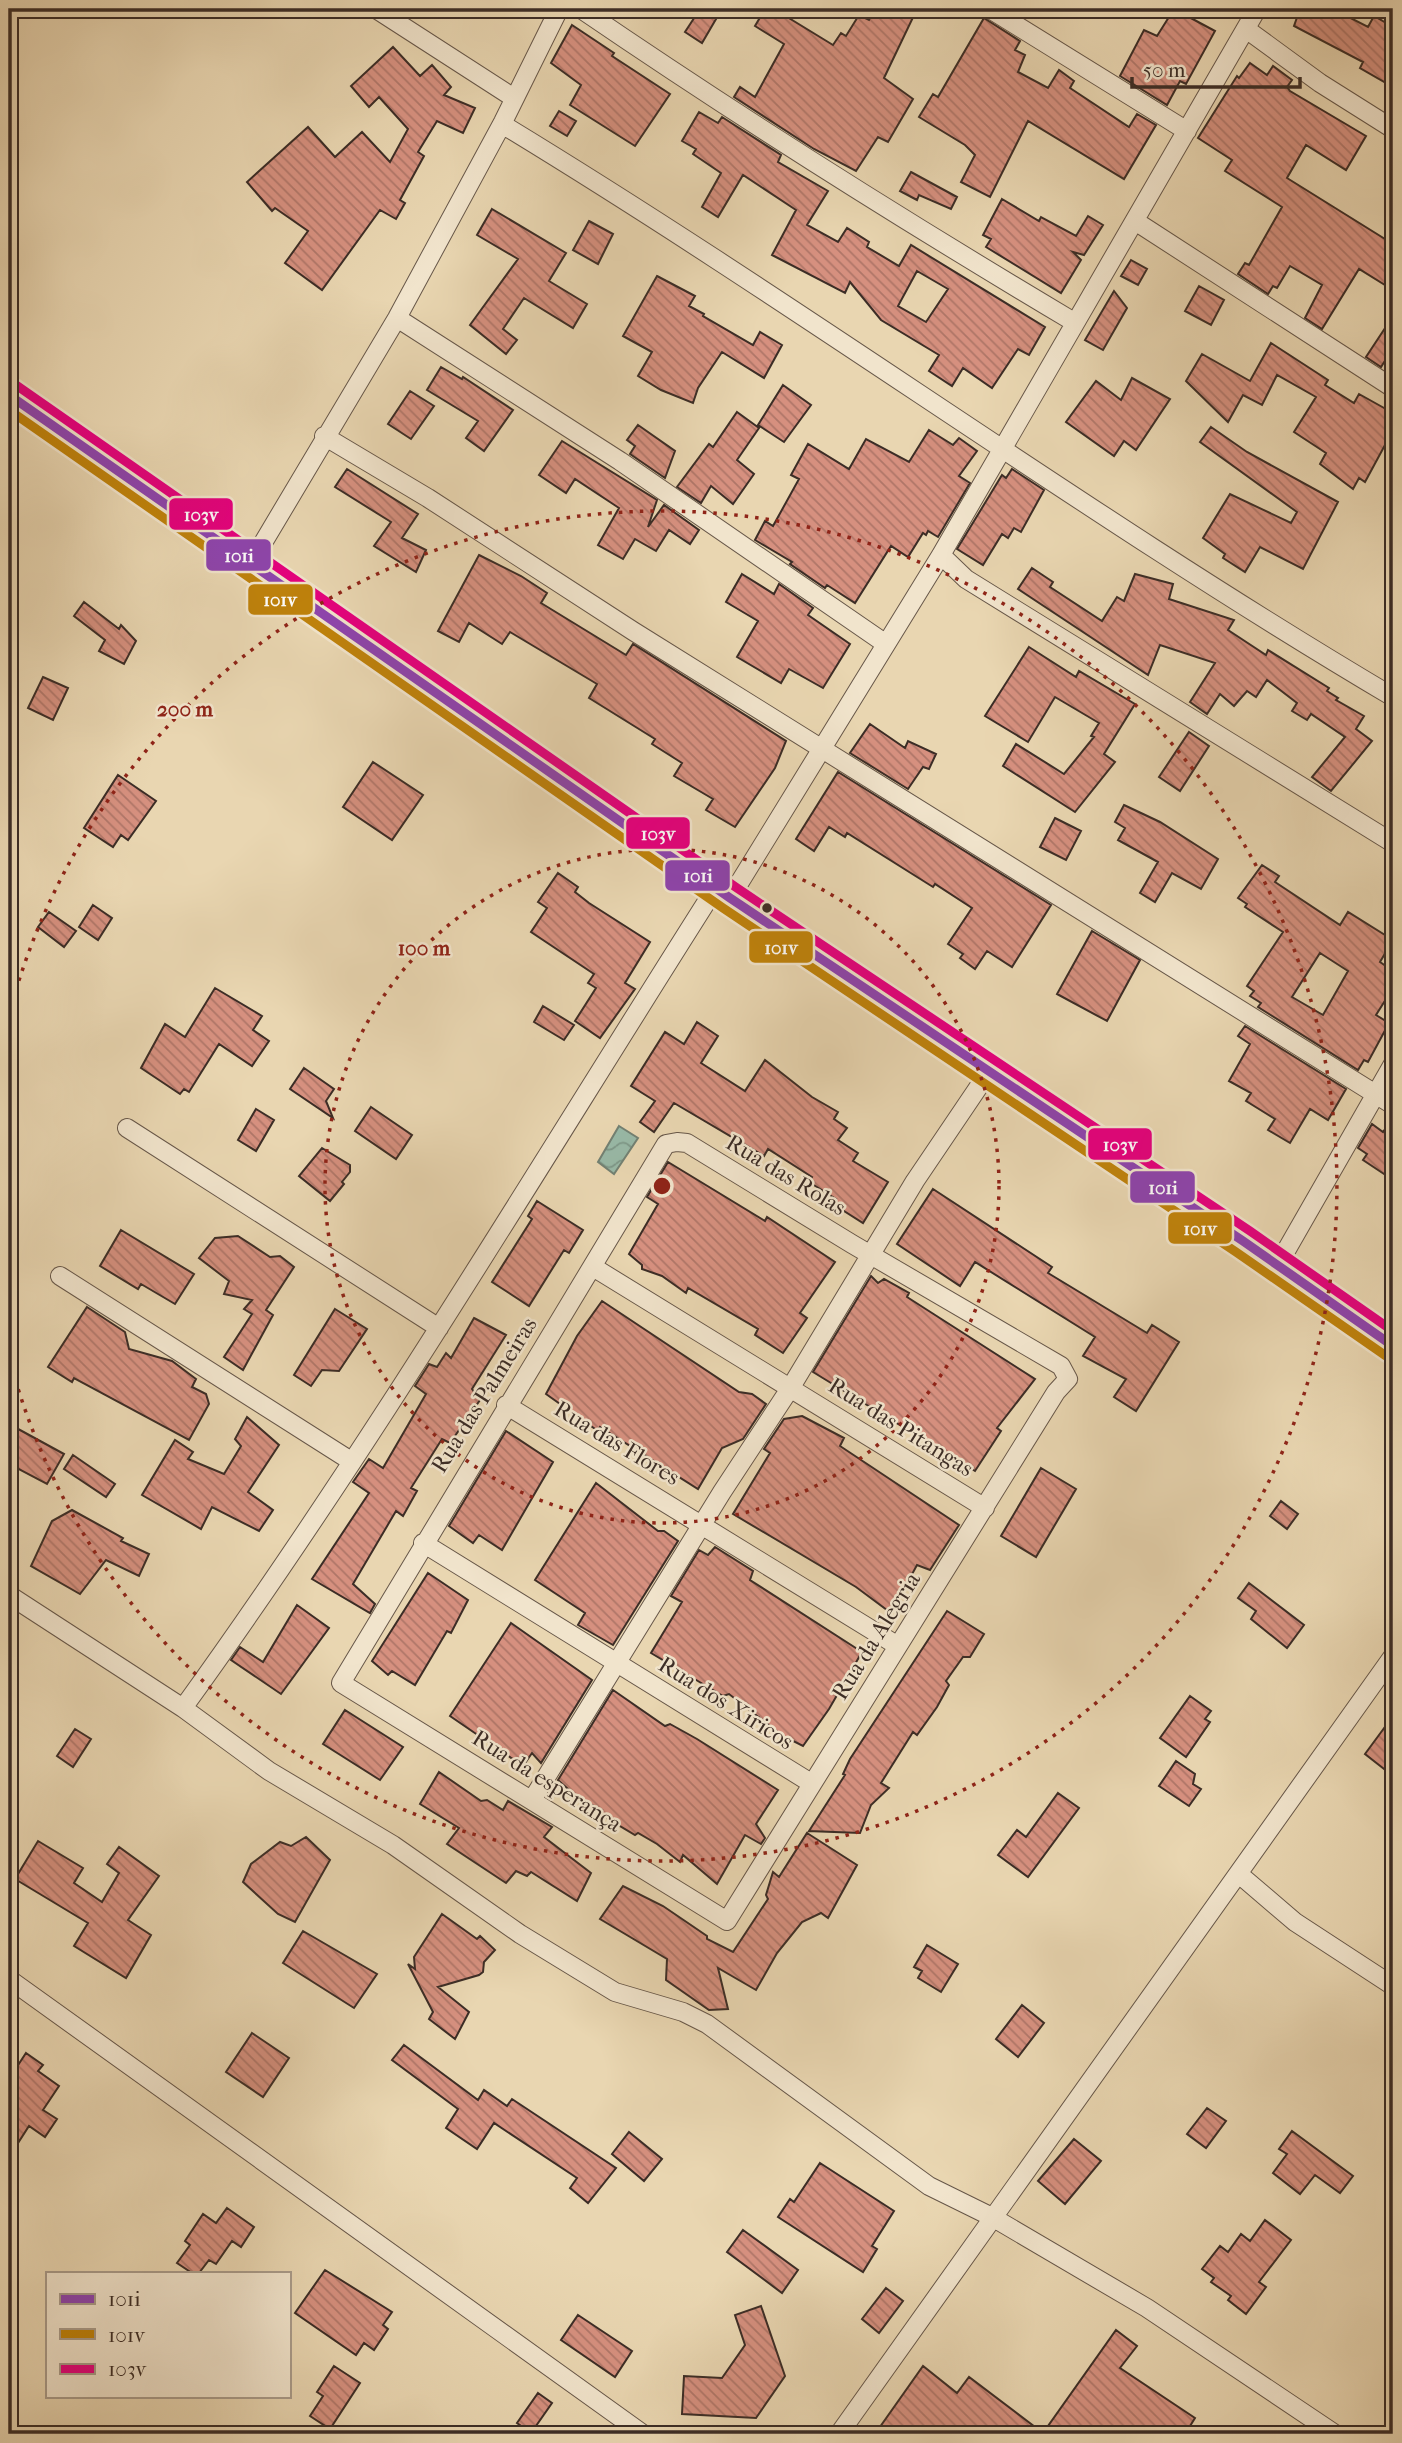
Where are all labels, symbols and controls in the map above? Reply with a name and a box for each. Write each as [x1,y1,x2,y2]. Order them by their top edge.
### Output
scale bar [1132,46,1300,90]
text: 50 m [1143,58,1186,82]
line badge: 103v [168,497,234,531]
text: 103v [184,504,220,526]
line badge: 101i [205,538,272,572]
text: 101i [224,545,254,567]
line badge: 101v [247,583,314,616]
text: 101v [263,589,298,611]
text: 200 m [157,697,214,721]
line badge: 103v [625,816,691,850]
text: 103v [641,823,677,845]
line badge: 101i [664,859,731,892]
text: 101i [683,865,713,887]
unlabelled marker [760,901,774,915]
line badge: 101v [748,930,814,964]
text: 100 m [398,936,451,960]
text: 101v [764,937,799,959]
line badge: 103v [1087,1127,1153,1161]
street label: Rua das Rolas [721,1129,851,1221]
text: 103v [1103,1134,1139,1156]
line badge: 101i [1129,1170,1196,1204]
centre of rings [650,1174,674,1198]
text: 101i [1148,1177,1178,1199]
line badge: 101v [1167,1211,1233,1245]
text: 101v [1183,1218,1218,1240]
street label: Rua das Palmeiras [425,1312,543,1478]
street label: Rua das Pitangas [824,1372,978,1482]
street label: Rua das Flores [550,1395,684,1491]
street label: Rua da Alegria [826,1567,926,1705]
street label: Rua dos Xiricos [654,1651,798,1755]
street label: Rua da esperança [467,1724,627,1838]
legend [46,2272,290,2398]
text: 101i [108,2287,141,2311]
text: 101v [108,2323,145,2347]
text: 103v [108,2357,147,2381]

